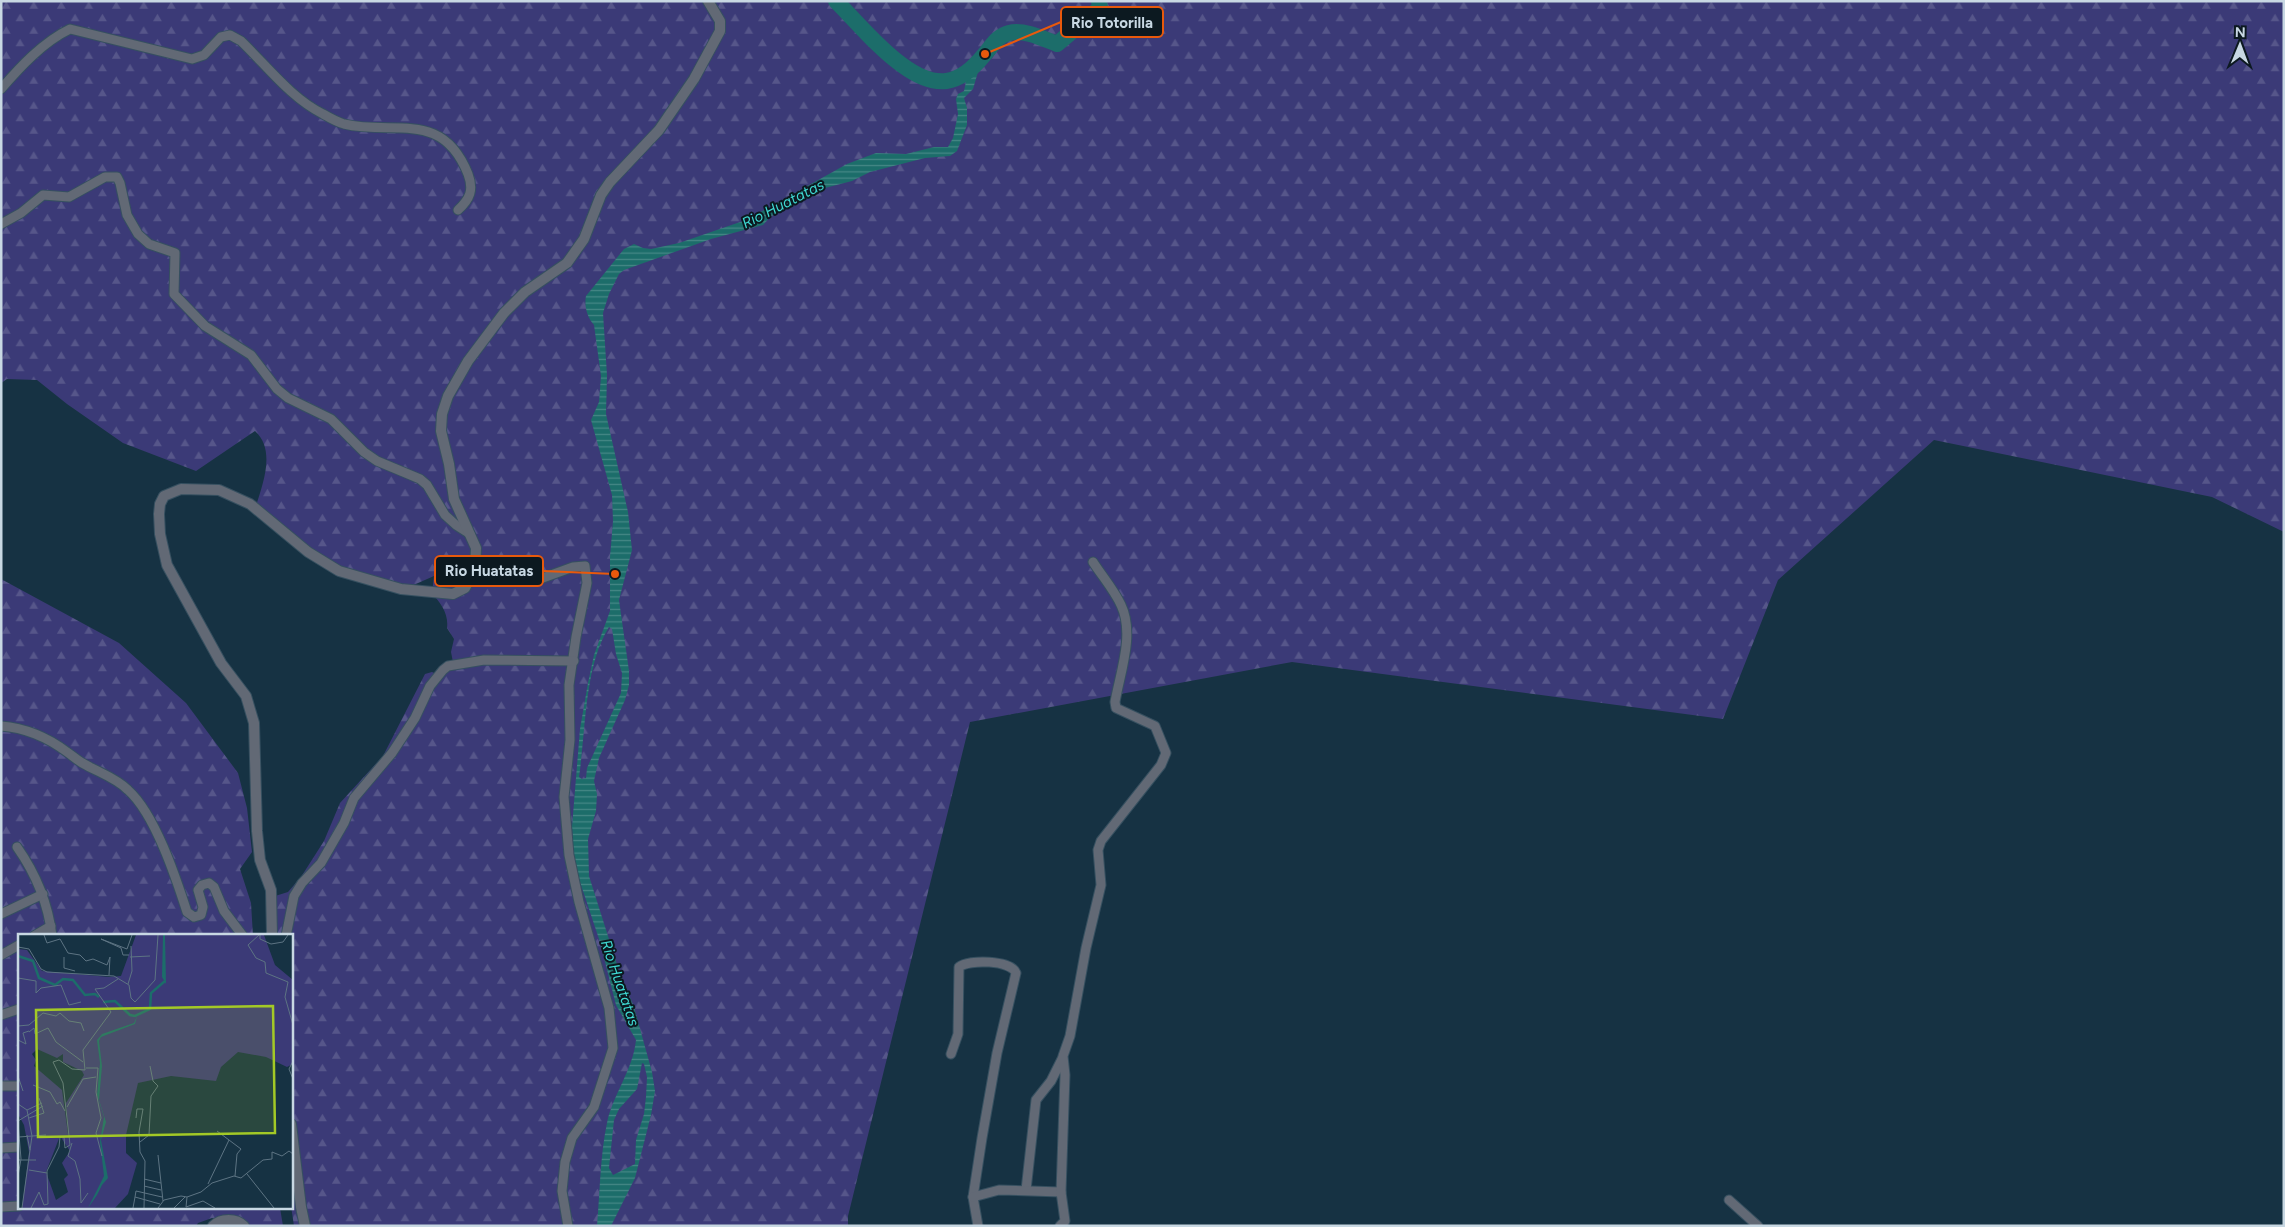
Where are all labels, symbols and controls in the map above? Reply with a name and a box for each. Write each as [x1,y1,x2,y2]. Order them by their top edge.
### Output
callout: Rio Totorilla [1061,7,1163,37]
text: Rio Totorilla [1071,14,1153,32]
north arrow [2215,20,2265,70]
text: N [2235,24,2246,41]
water label: Rio Huatatas [739,176,827,232]
callout: Rio Huatatas [435,556,543,586]
text: Rio Huatatas [445,562,533,580]
inset map [18,934,292,1210]
water label: Rio Huatatas [597,938,643,1028]

